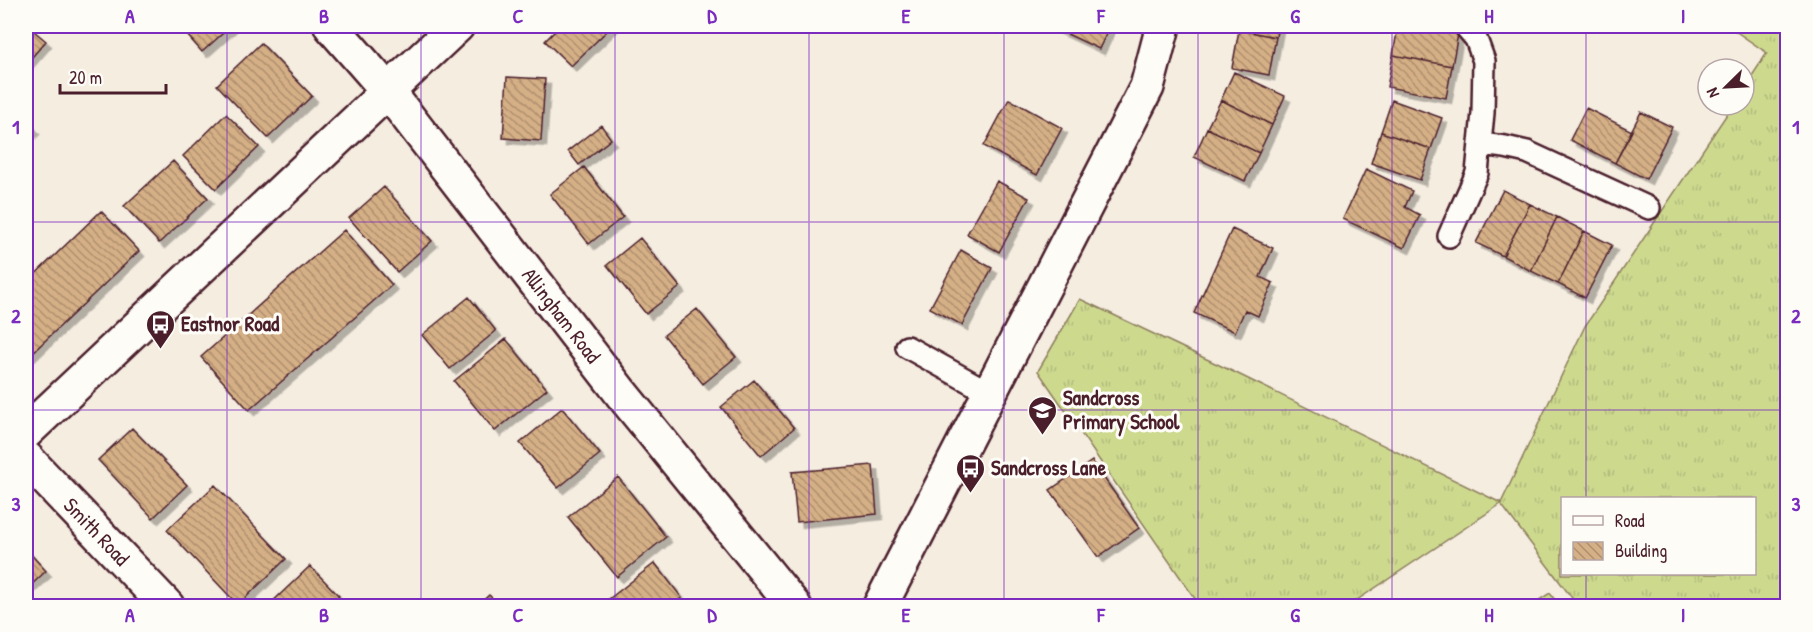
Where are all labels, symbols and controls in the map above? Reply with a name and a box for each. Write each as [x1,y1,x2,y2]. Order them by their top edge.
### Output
text: A [125,2,135,29]
text: B [319,2,329,29]
text: C [513,2,524,29]
text: D [707,2,717,29]
text: E [902,2,911,29]
text: F [1096,2,1106,29]
text: G [1290,2,1300,29]
text: H [1484,2,1494,29]
text: I [1681,2,1685,29]
scale bar [60,57,166,95]
north arrow [1696,57,1756,117]
text: 20 m [69,65,102,90]
text: N [1700,84,1724,101]
text: 1 [12,113,20,140]
text: 1 [1792,113,1800,140]
street label: Allingham Road [515,261,608,369]
text: 2 [11,302,21,329]
text: 2 [1791,302,1801,329]
bus stop icon: Eastnor Road [144,308,176,350]
place label: Eastnor Road [181,309,280,338]
place label: Sandcross Primary School [1063,383,1180,437]
school or university icon: Sandcross Primary School [1026,394,1058,436]
bus stop icon: Sandcross Lane [954,452,986,494]
place label: Sandcross Lane [991,453,1107,482]
text: 3 [12,490,21,517]
text: 3 [1792,490,1801,517]
street label: Smith Road [57,491,136,572]
legend [1561,497,1756,575]
text: Road [1615,508,1645,533]
text: Building [1615,538,1667,563]
text: A [125,601,135,628]
text: B [319,601,329,628]
text: C [513,601,524,628]
text: D [707,601,717,628]
text: E [902,601,911,628]
text: F [1096,601,1106,628]
text: G [1290,601,1300,628]
text: H [1484,601,1494,628]
text: I [1681,601,1685,628]

